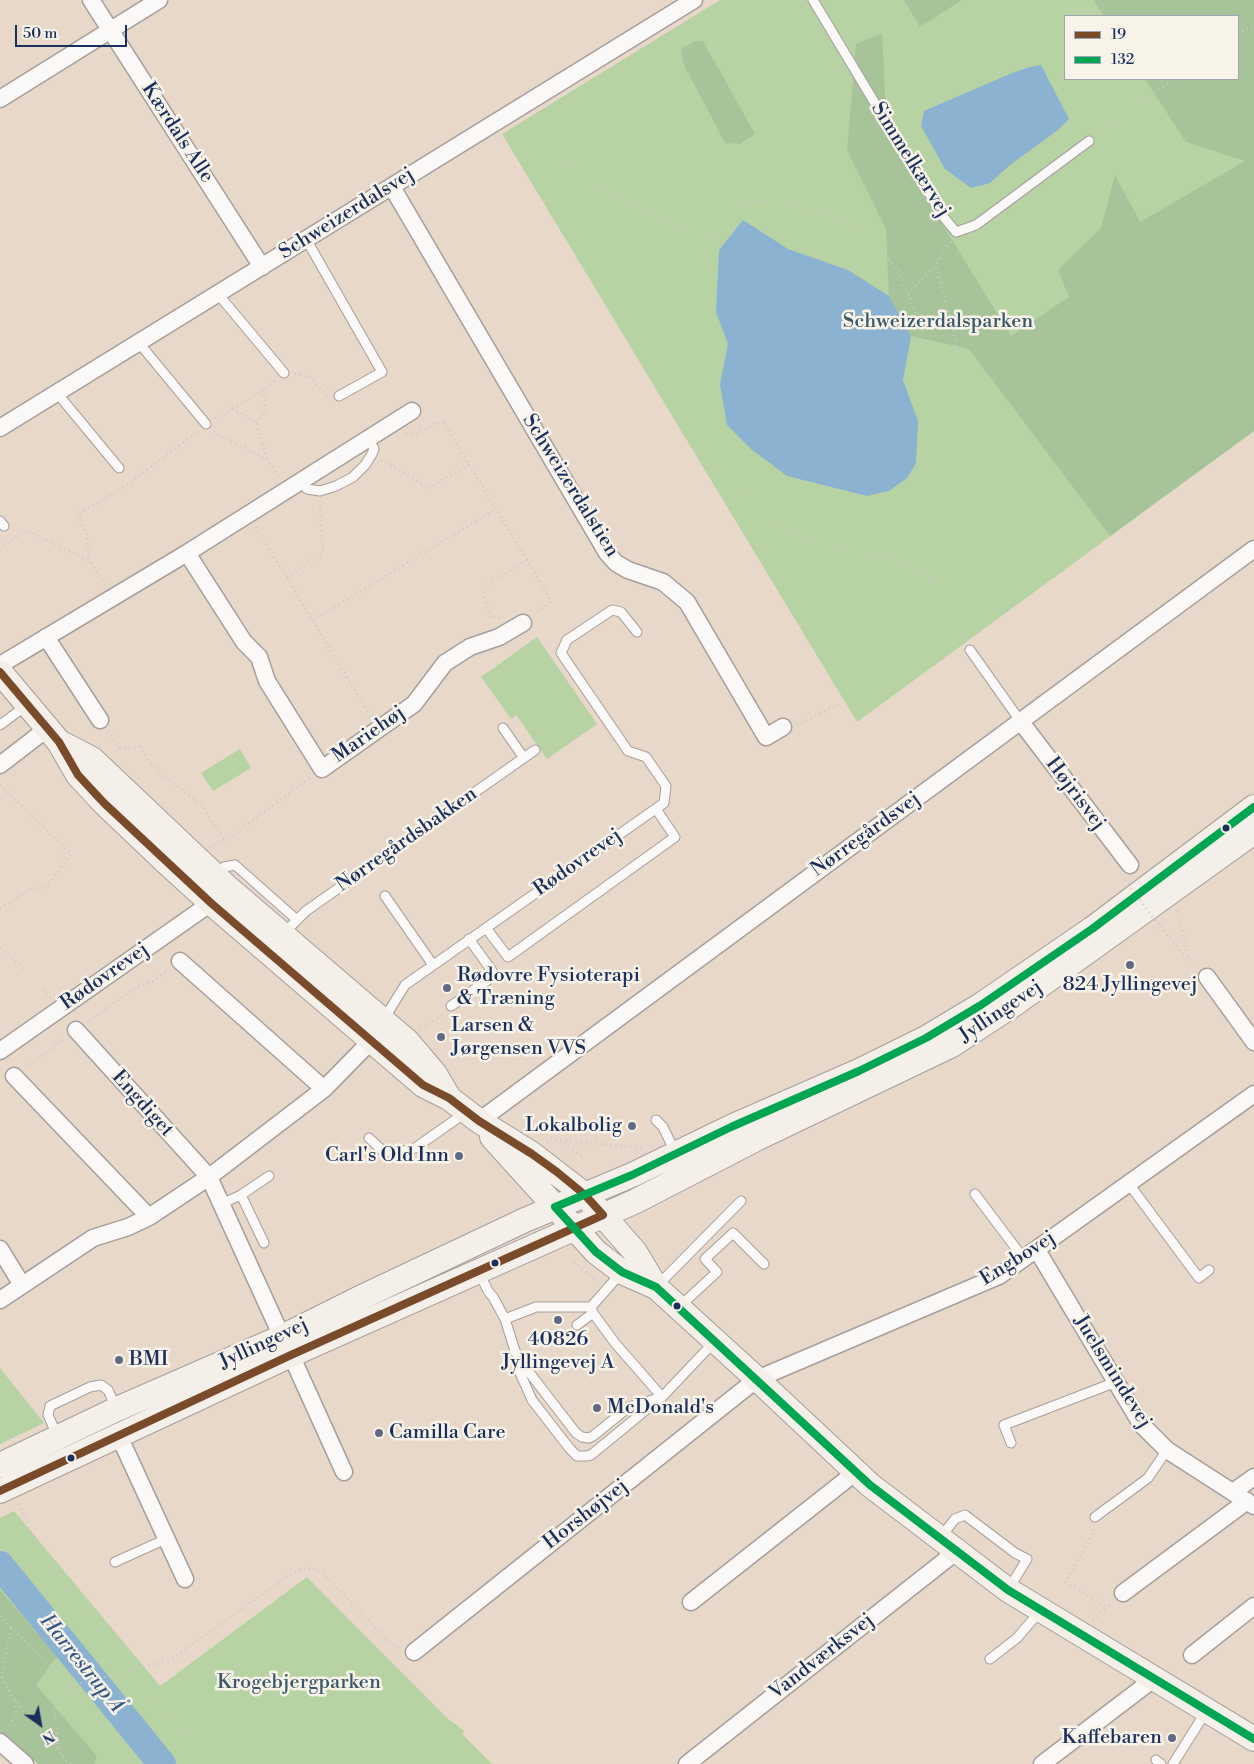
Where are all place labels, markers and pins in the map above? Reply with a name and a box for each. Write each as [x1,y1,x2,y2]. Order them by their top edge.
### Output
unlabelled marker [1221,823,1231,833]
marker: 824 Jyllingevej [1124,959,1136,971]
place label: Rødovre Fysioterapi & Træning [457,964,640,1011]
place label: 824 Jyllingevej [1062,973,1198,997]
marker: Rødovre Fysioterapi & Træning [441,982,453,994]
place label: Larsen & Jørgensen VVS [451,1014,586,1061]
marker: Larsen & Jørgensen VVS [435,1031,447,1043]
place label: Lokalbolig [525,1114,622,1138]
marker: Lokalbolig [626,1120,638,1132]
place label: Carl's Old Inn [325,1144,449,1168]
marker: Carl's Old Inn [453,1150,465,1162]
unlabelled marker [490,1258,500,1268]
unlabelled marker [672,1301,682,1311]
marker: 40826 Jyllingevej A [552,1314,564,1326]
place label: 40826 Jyllingevej A [501,1328,615,1375]
place label: BMI [129,1348,168,1372]
marker: BMI [113,1354,125,1366]
place label: McDonald's [607,1396,714,1420]
marker: McDonald's [591,1402,603,1414]
place label: Camilla Care [389,1421,505,1445]
marker: Camilla Care [373,1427,385,1439]
unlabelled marker [66,1453,76,1463]
place label: Kaffebaren [1062,1726,1162,1750]
marker: Kaffebaren [1166,1732,1178,1744]

